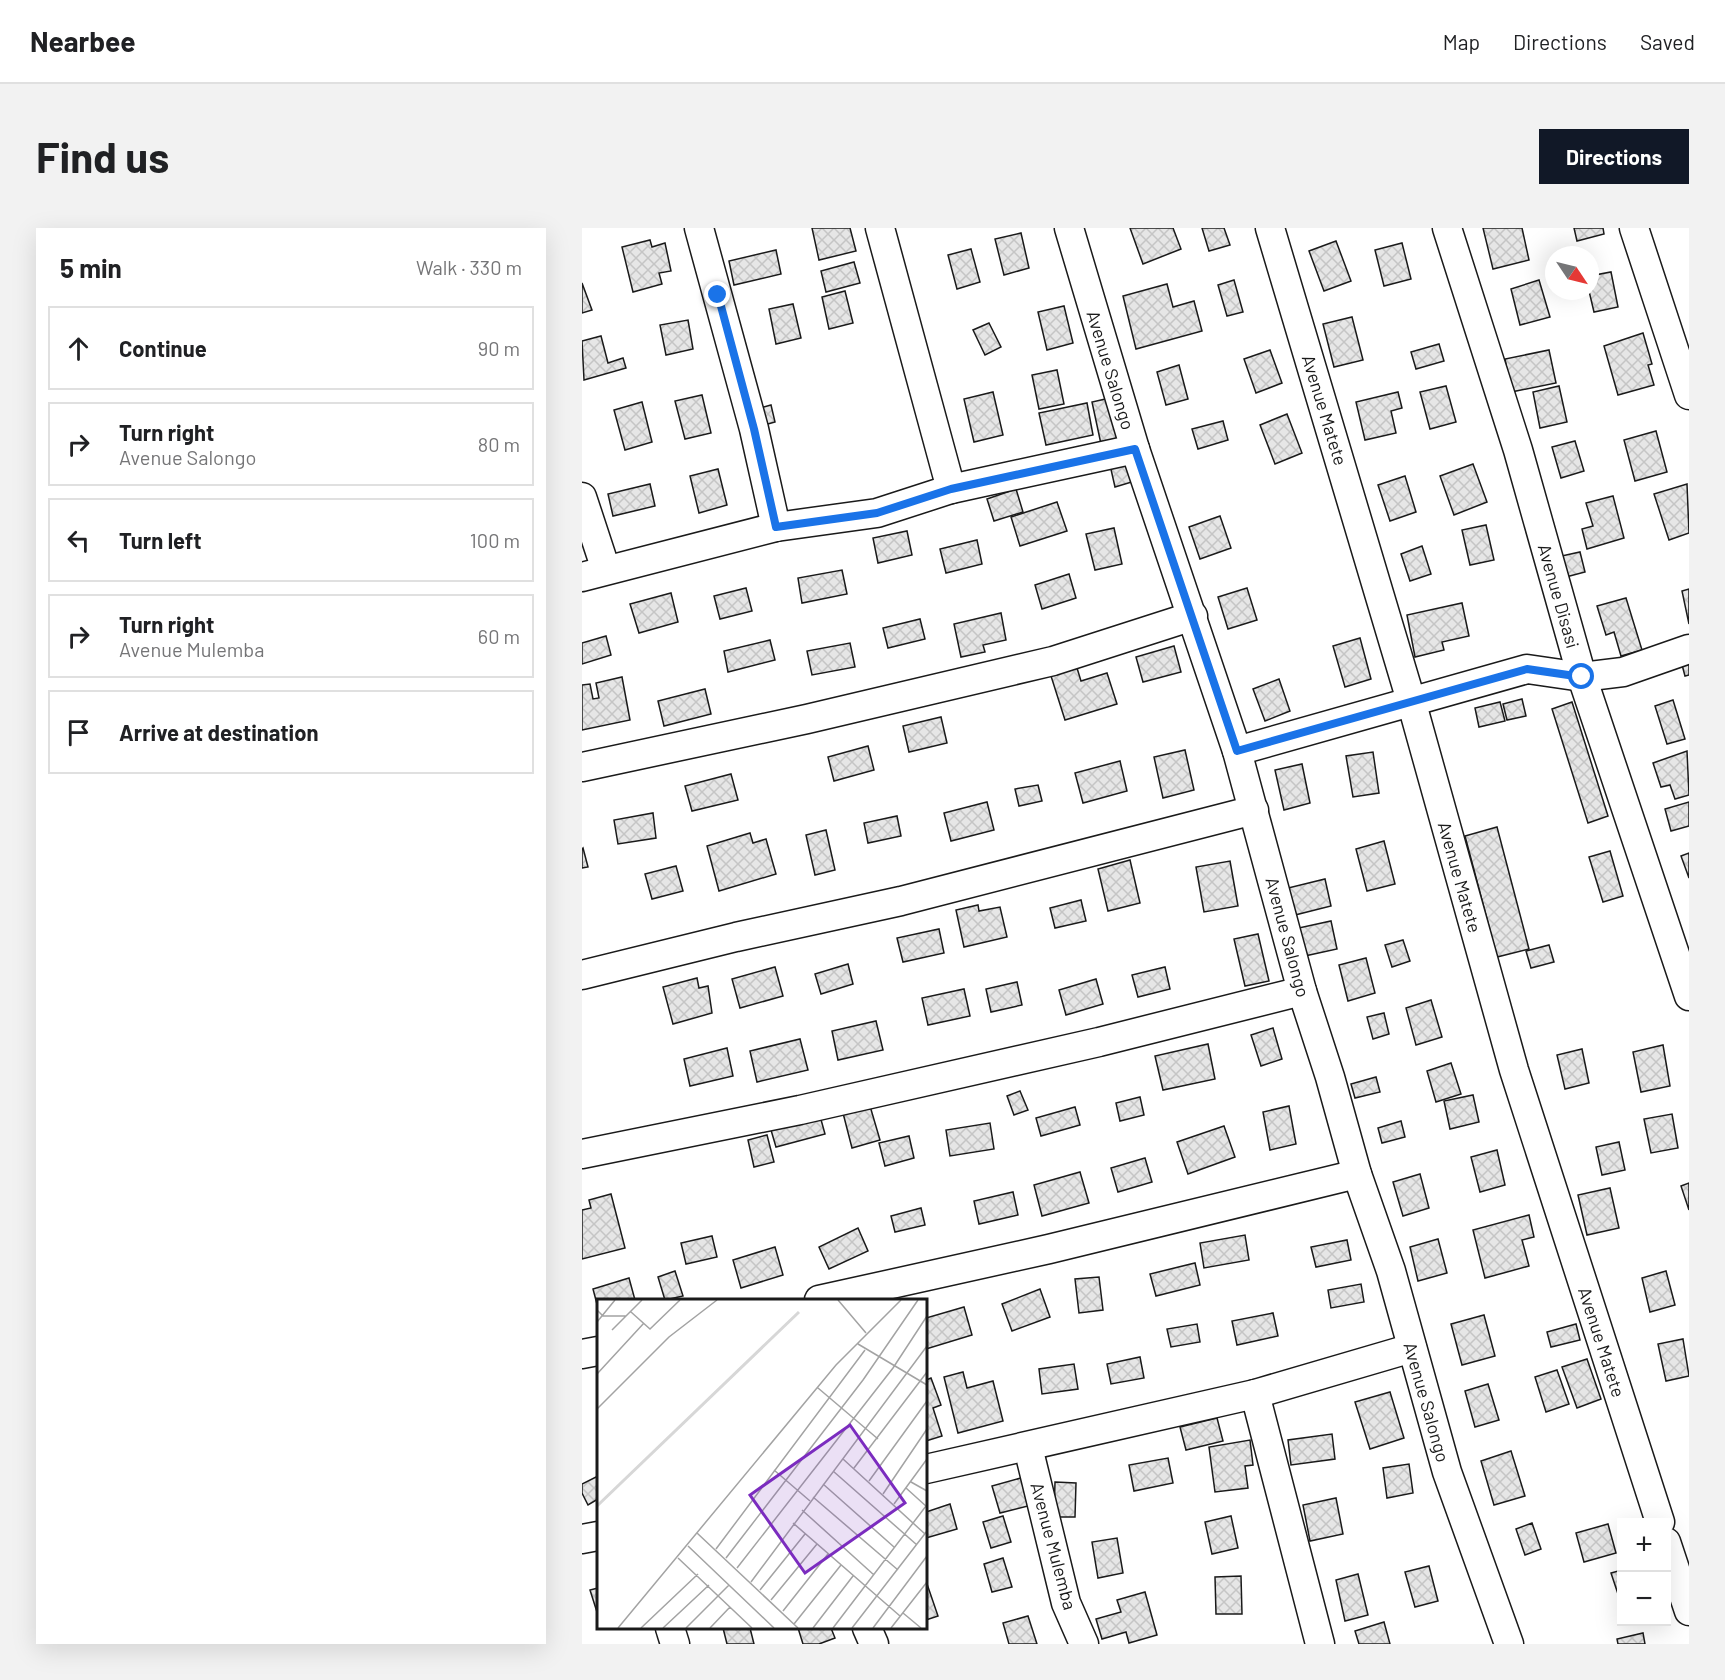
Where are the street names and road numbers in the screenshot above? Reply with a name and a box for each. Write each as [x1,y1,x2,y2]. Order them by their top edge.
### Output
street label: Avenue Salongo [1082,308,1140,432]
street label: Avenue Matete [1298,352,1352,468]
street label: Avenue Disasi [1534,541,1584,651]
street label: Avenue Matete [1434,819,1486,935]
street label: Avenue Salongo [1261,874,1315,1000]
street label: Avenue Matete [1574,1284,1630,1400]
street label: Avenue Salongo [1399,1340,1455,1464]
street label: Avenue Mulemba [1026,1480,1082,1612]

